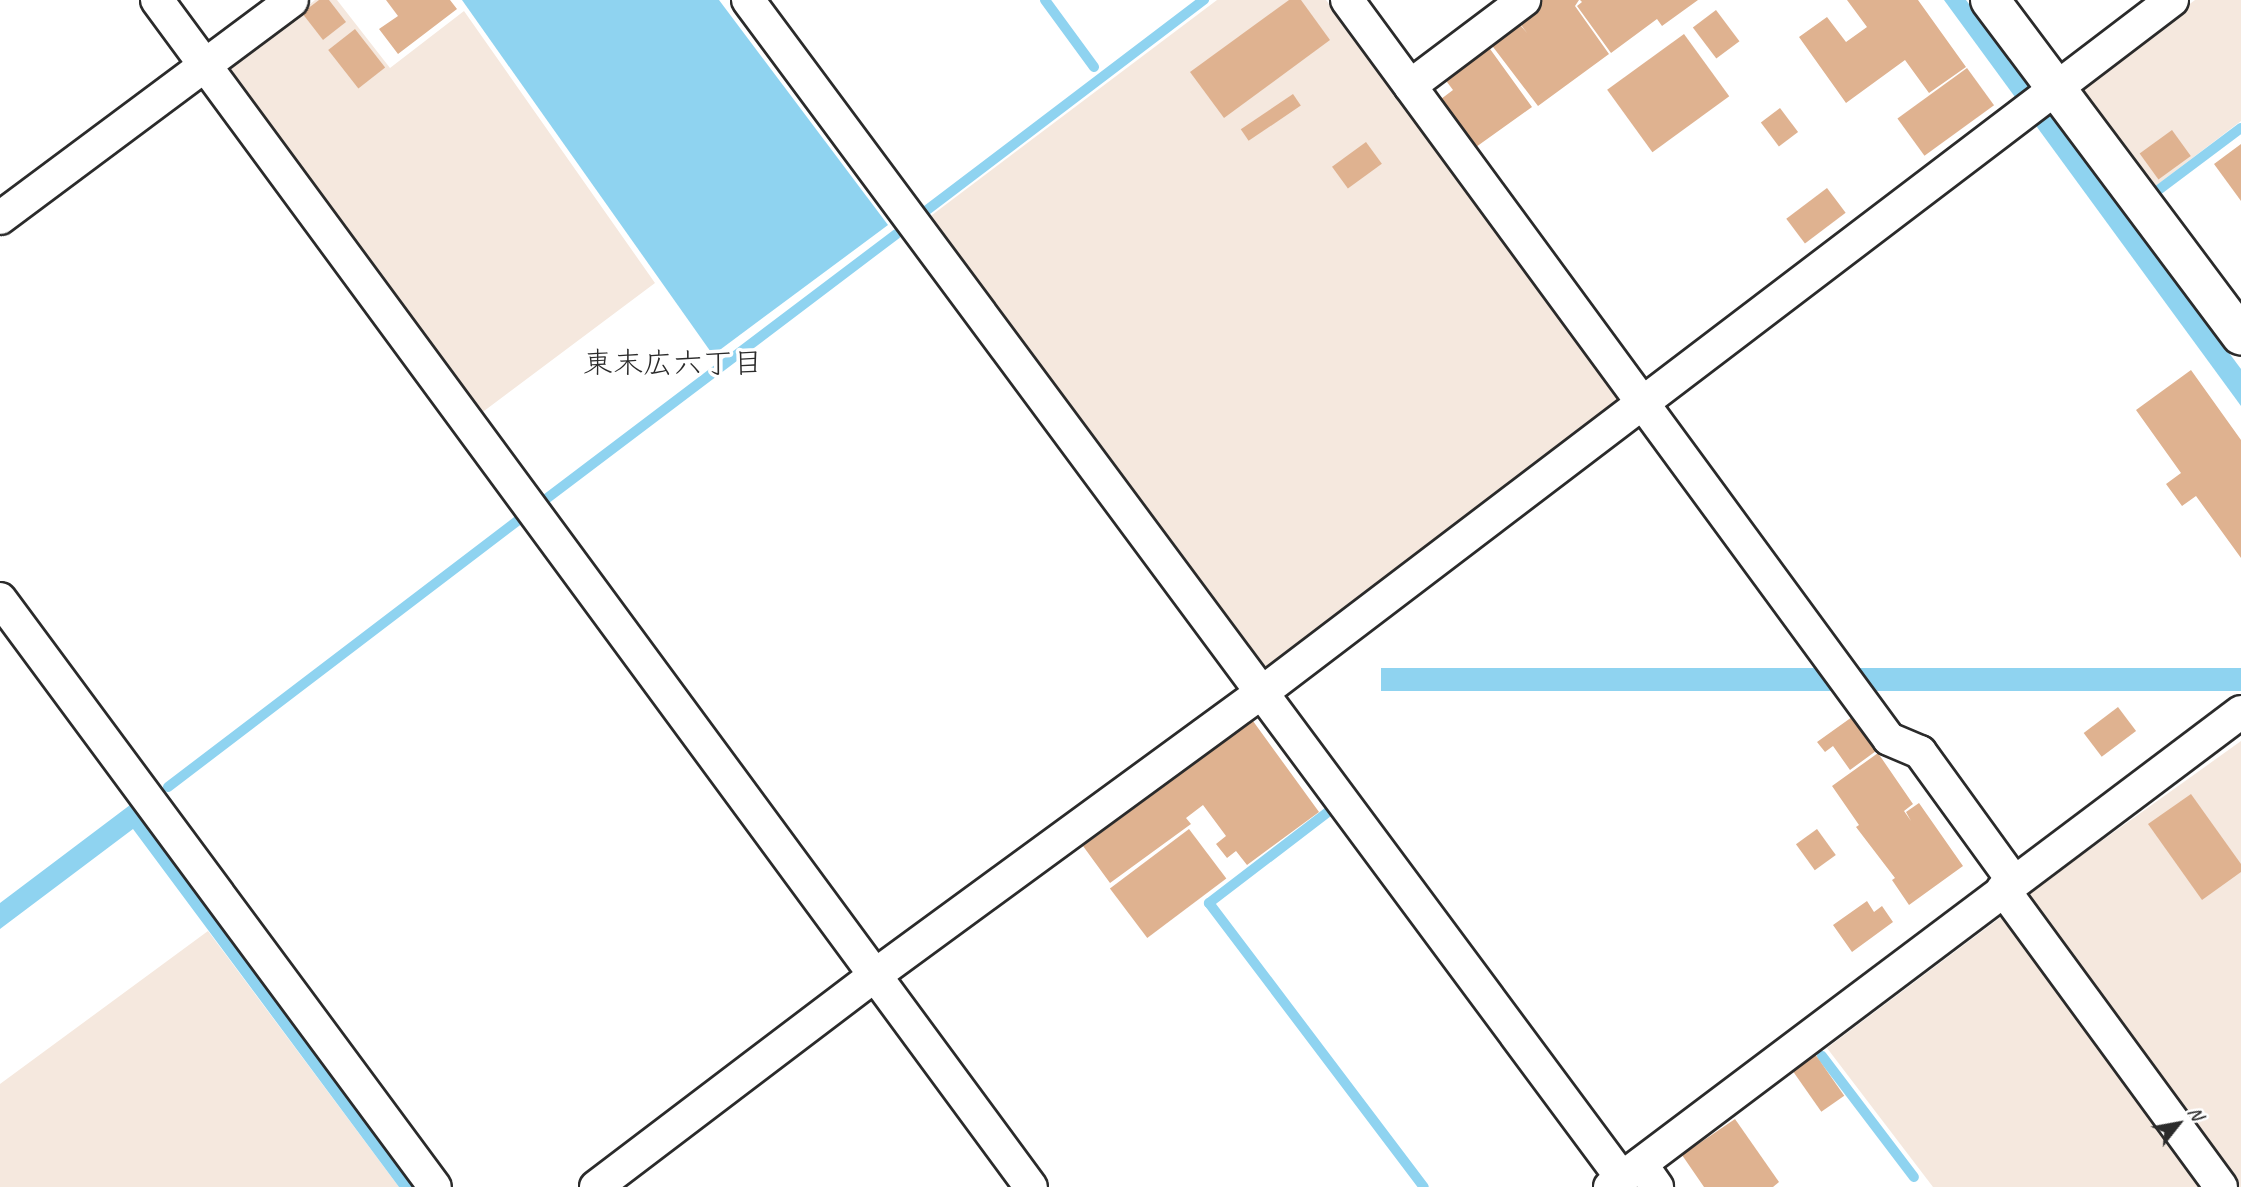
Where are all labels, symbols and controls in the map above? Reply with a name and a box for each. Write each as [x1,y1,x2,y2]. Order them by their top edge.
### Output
district label: 東末広六丁目 [583,345,763,381]
north arrow [2143,1089,2213,1159]
text: N [2183,1102,2209,1124]

